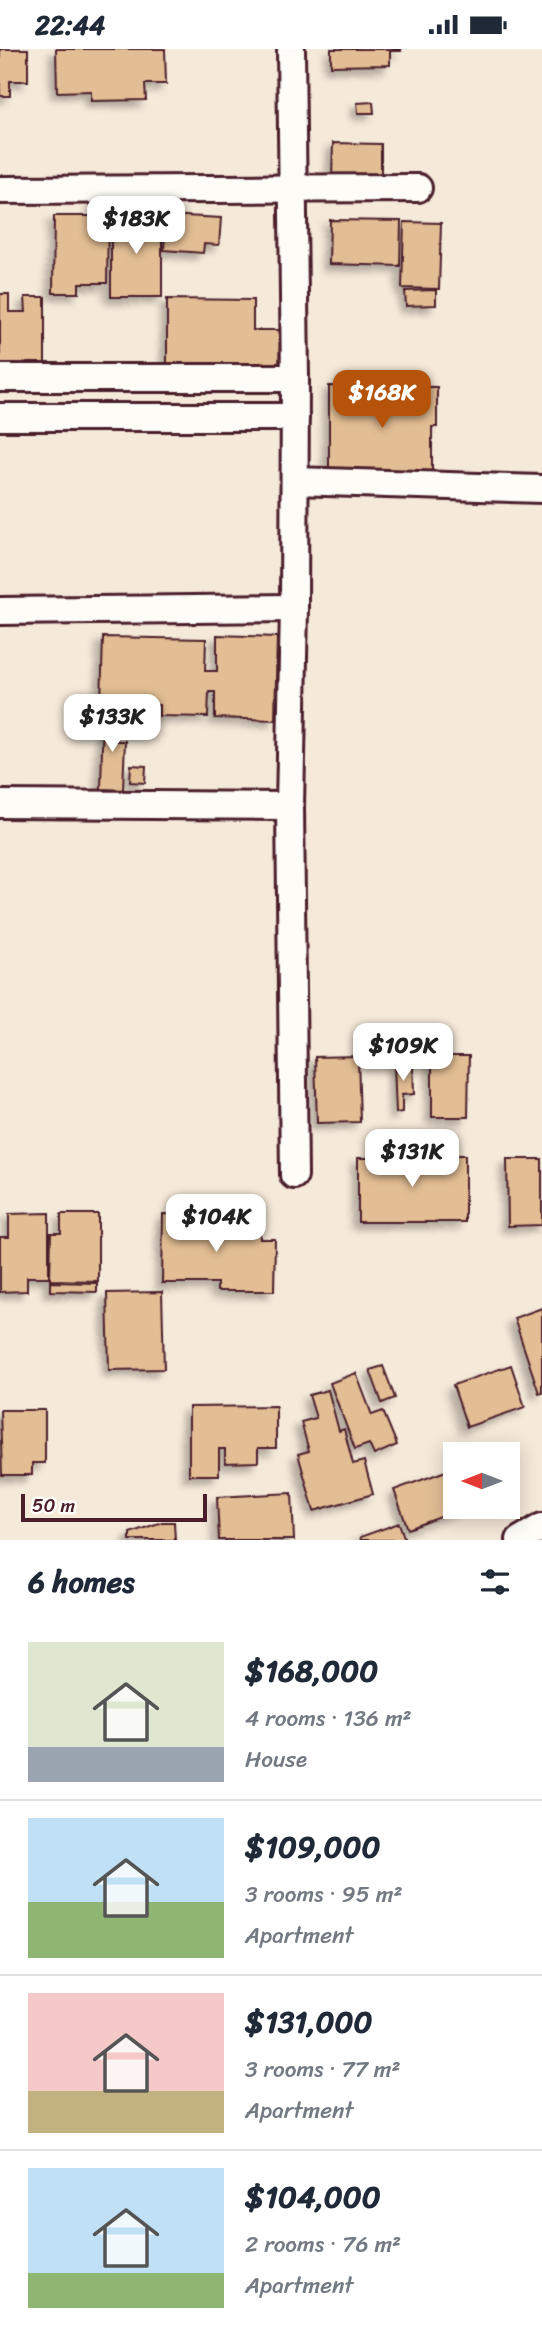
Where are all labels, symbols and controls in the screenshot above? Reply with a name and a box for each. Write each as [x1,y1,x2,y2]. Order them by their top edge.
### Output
text: 22:44 [35,2,105,48]
pin: $183K [87,197,185,256]
text: $183K [103,198,169,239]
pin: $168K [333,371,431,430]
text: $168K [349,372,415,413]
pin: $133K [63,695,161,754]
text: $133K [80,696,144,737]
pin: $109K [354,1023,452,1083]
text: $109K [369,1025,437,1066]
pin: $131K [363,1129,461,1189]
text: $131K [381,1131,443,1172]
pin: $104K [167,1195,265,1254]
text: $104K [182,1196,250,1237]
north arrow [443,1442,520,1519]
map controls [443,1442,520,1519]
text: 50 m [32,1489,75,1522]
scale bar [21,1491,206,1523]
text: 6 homes [28,1555,135,1609]
icon: filters [476,1563,514,1601]
text: $168,000 [245,1644,378,1698]
icon: home [84,1670,168,1754]
text: 4 rooms · 136 m² [245,1698,412,1739]
text: House [245,1739,307,1780]
text: $109,000 [245,1820,380,1874]
icon: home [84,1846,168,1930]
text: 3 rooms · 95 m² [245,1874,402,1915]
text: Apartment [245,1915,354,1956]
text: $131,000 [245,1995,372,2049]
icon: home [84,2021,168,2105]
text: 3 rooms · 77 m² [245,2049,401,2090]
text: Apartment [245,2090,354,2131]
text: $104,000 [245,2170,381,2224]
icon: home [84,2196,168,2280]
text: 2 rooms · 76 m² [245,2224,401,2265]
text: Apartment [245,2265,354,2306]

